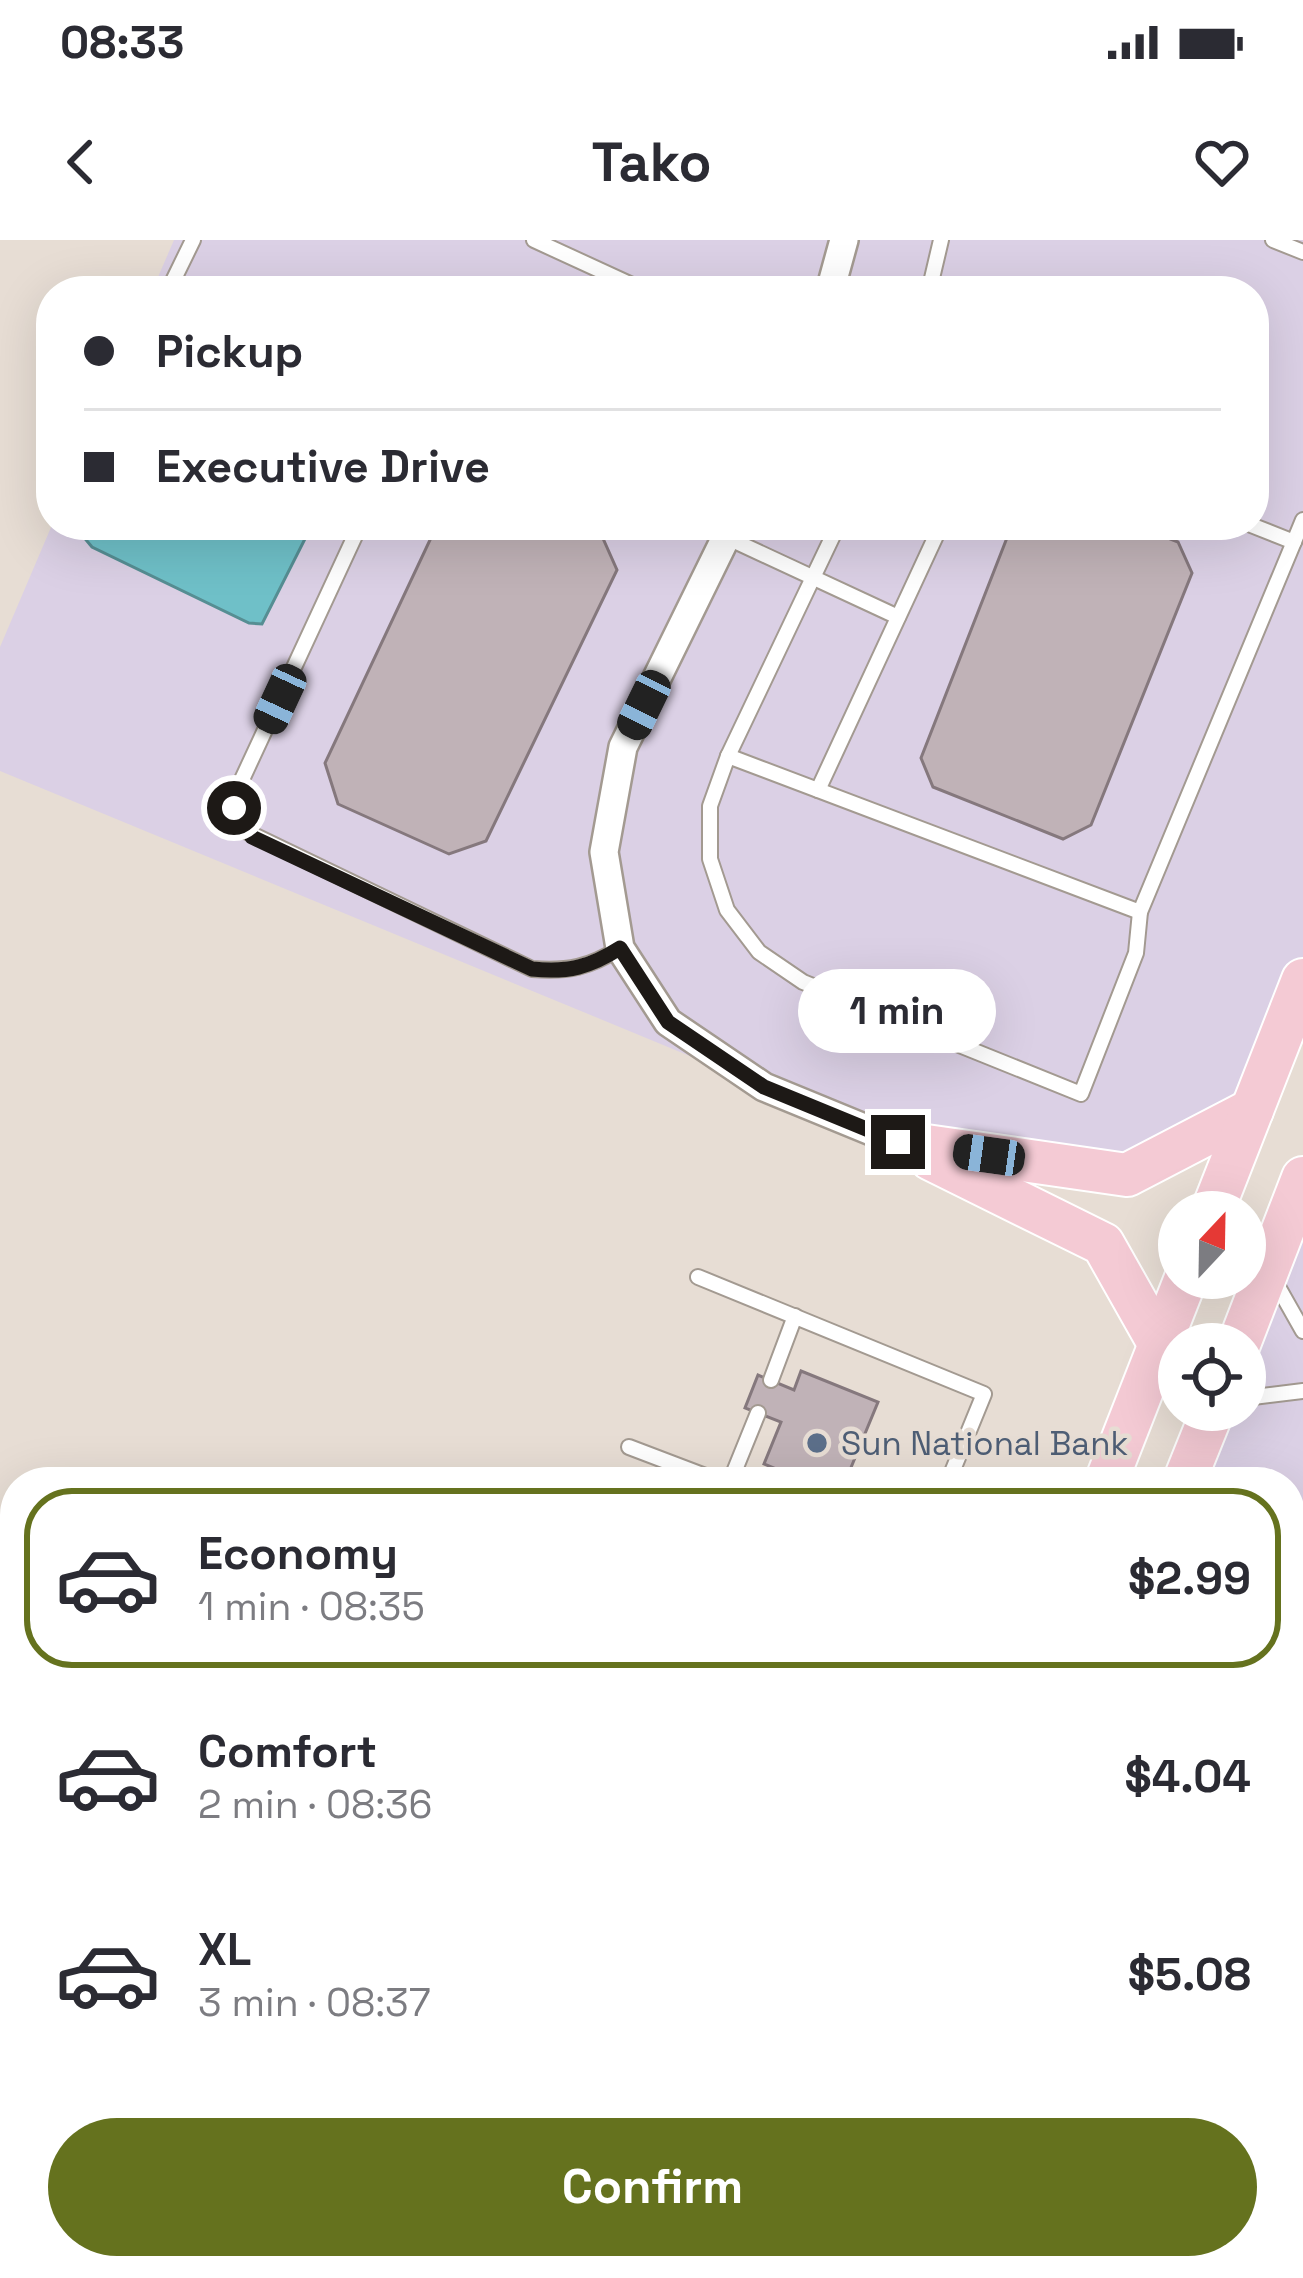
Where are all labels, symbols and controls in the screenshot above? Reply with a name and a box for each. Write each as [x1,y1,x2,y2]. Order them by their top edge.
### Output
text: 08:33 [60,14,184,71]
text: Tako [591,128,712,197]
icon: back [48,129,114,195]
icon: heart [1189,129,1255,195]
text: Pickup [156,323,303,380]
text: Executive Drive [156,438,490,495]
car [248,659,312,739]
car [612,665,676,745]
route start [207,781,261,835]
callout: 1 min [799,968,997,1052]
text: 1 min [849,986,945,1035]
route end [871,1115,925,1169]
car [951,1132,1027,1178]
north arrow [1158,1191,1266,1299]
map controls [1158,1191,1266,1431]
button: locate [1158,1323,1266,1431]
place label: Sun National Bank [841,1423,1128,1465]
marker: Sun National Bank [804,1430,830,1456]
icon: car [54,1524,162,1632]
text: Economy [198,1525,398,1582]
text: $2.99 [1128,1550,1251,1607]
text: 1 min · 08:35 [198,1582,425,1631]
icon: car [54,1722,162,1830]
text: Comfort [198,1723,377,1780]
text: $4.04 [1124,1748,1251,1805]
text: 2 min · 08:36 [198,1780,432,1829]
icon: car [54,1920,162,2028]
text: XL [198,1921,251,1978]
text: $5.08 [1128,1946,1251,2003]
text: 3 min · 08:37 [198,1978,431,2027]
button: Confirm [48,2118,1257,2256]

